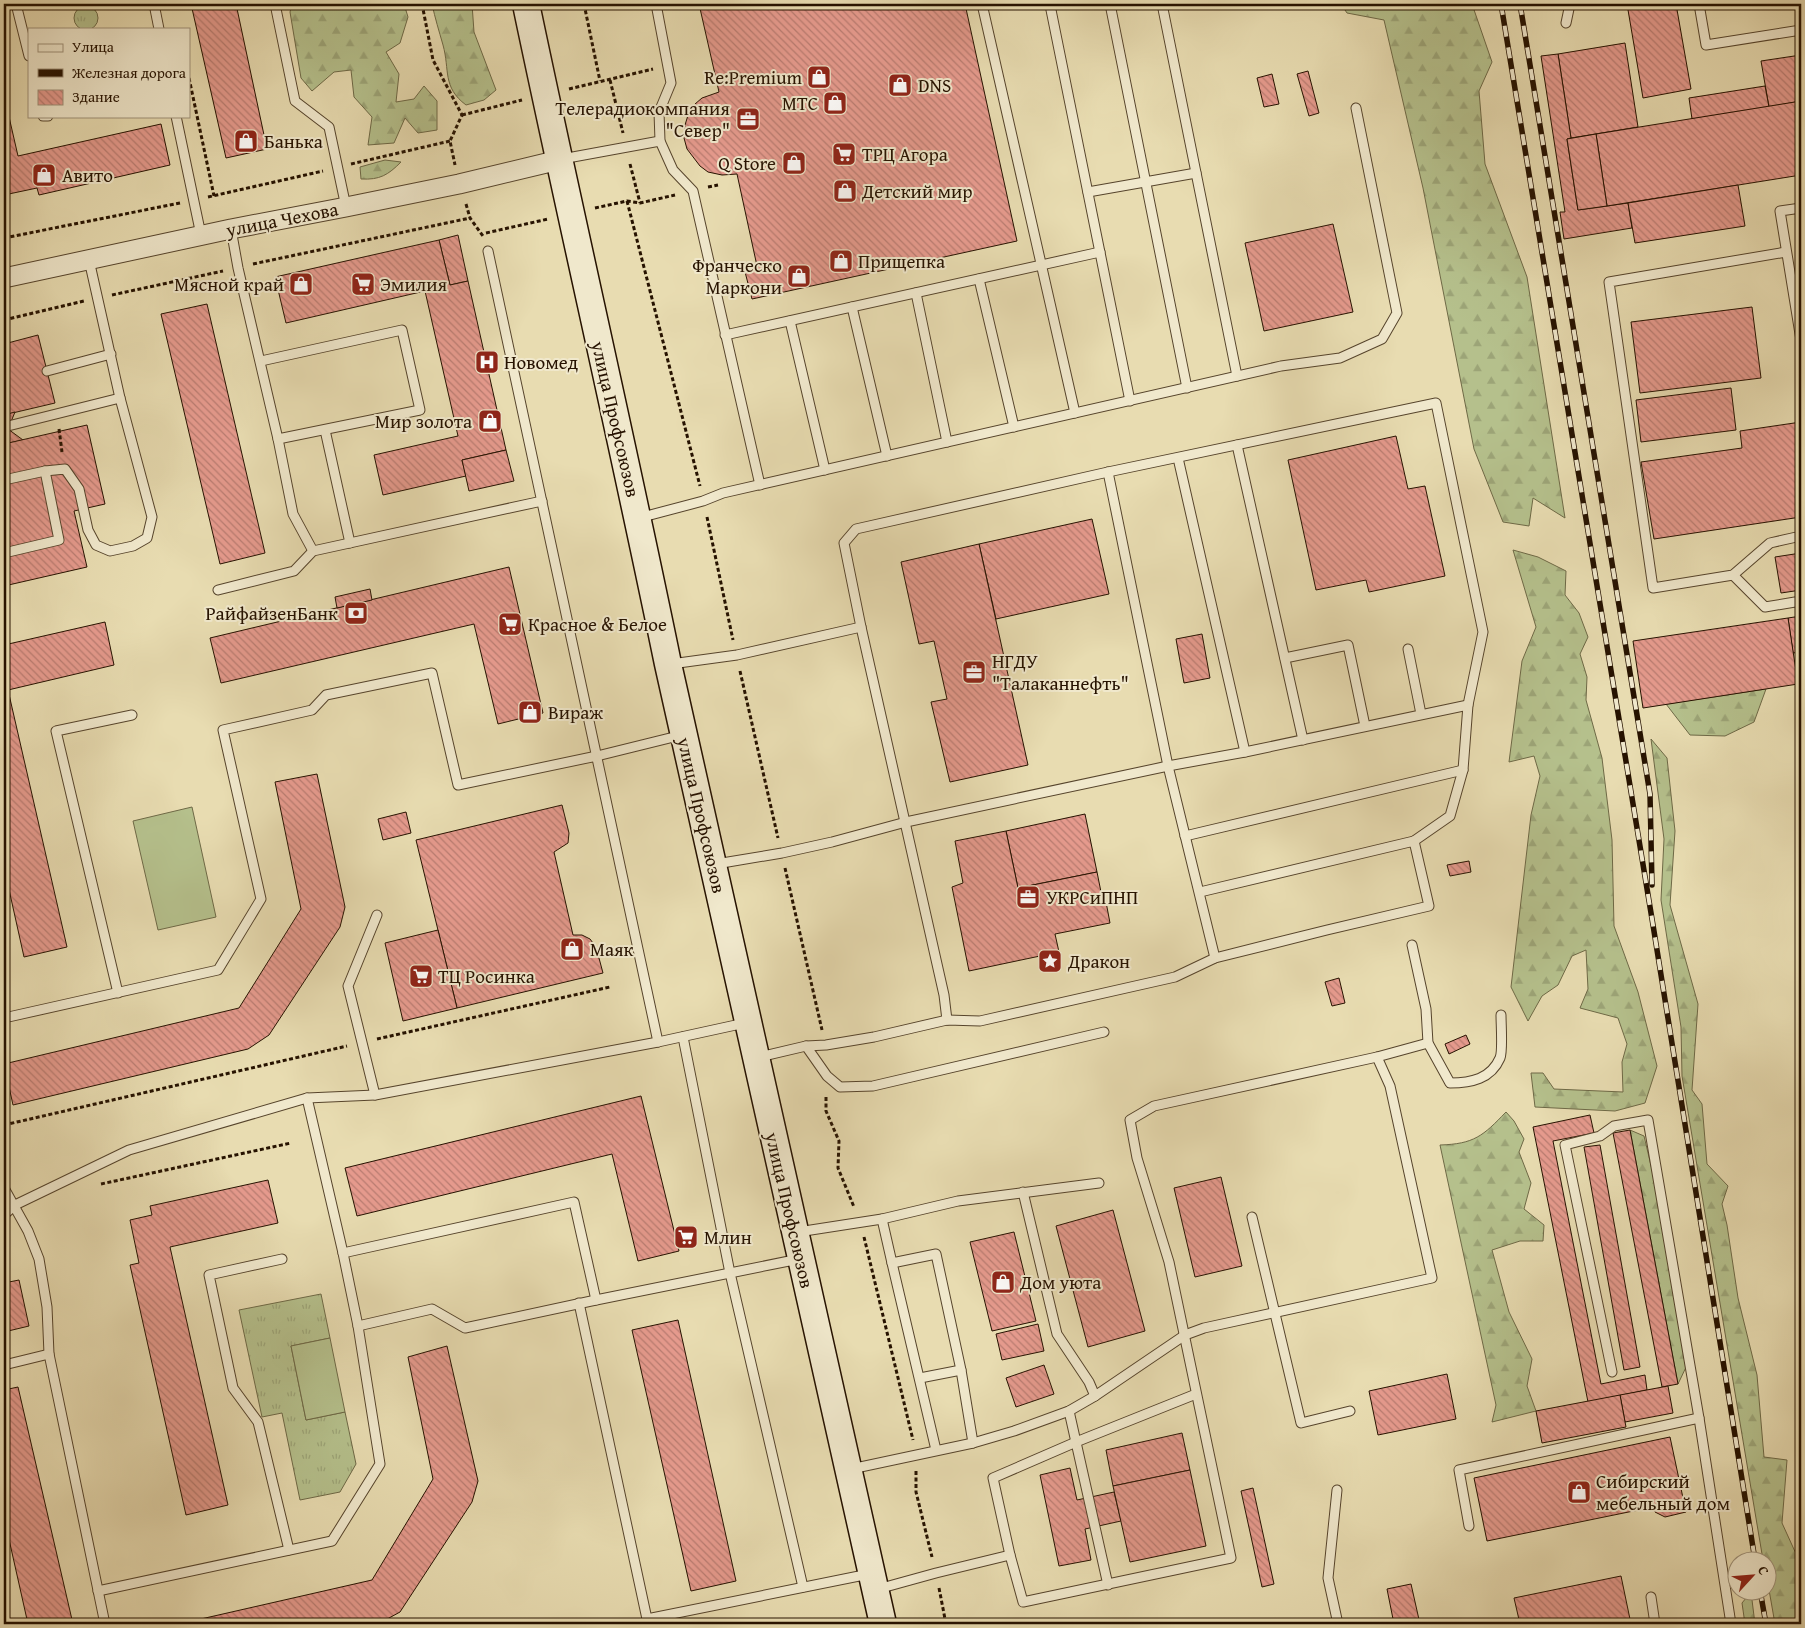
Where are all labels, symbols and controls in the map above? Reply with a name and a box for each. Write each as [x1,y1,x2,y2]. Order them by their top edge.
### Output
legend [28,28,190,118]
text: Улица [72,36,115,57]
text: Железная дорога [71,62,187,83]
place label: Re:Premium [704,63,802,91]
shop icon: Re:Premium [806,64,832,90]
place label: DNS [918,71,951,99]
shop icon: DNS [887,72,913,98]
text: Здание [72,86,120,107]
place label: МТС [782,89,818,117]
shop icon: МТС [822,90,848,116]
place label: Телерадиокомпания "Север" [556,94,730,144]
office icon: Телерадиокомпания "Север" [735,106,761,132]
place label: Банька [264,127,323,155]
shop icon: Банька [233,128,259,154]
place label: ТРЦ Агора [862,140,948,168]
supermarket icon: ТРЦ Агора [831,141,857,167]
place label: Q Store [718,149,776,177]
shop icon: Q Store [781,150,807,176]
place label: Авито [62,161,113,189]
shop icon: Авито [31,162,57,188]
place label: Детский мир [861,177,973,205]
shop icon: Детский мир [832,178,858,204]
street label: улица Чехова [223,194,340,244]
place label: Прищепка [858,247,945,275]
shop icon: Прищепка [828,248,854,274]
place label: Франческо Маркони [692,251,782,301]
shop icon: Франческо Маркони [786,263,812,289]
place label: Мясной край [174,270,284,298]
place label: Эмилия [380,270,447,298]
shop icon: Мясной край [288,271,314,297]
supermarket icon: Эмилия [350,271,376,297]
street label: улица Профсоюзов [584,337,648,500]
place label: Новомед [504,348,578,376]
hospital icon: Новомед [474,349,500,375]
place label: Мир золота [375,407,472,435]
shop icon: Мир золота [477,408,503,434]
place label: РайфайзенБанк [205,599,338,627]
bank icon: РайфайзенБанк [343,600,369,626]
place label: Красное & Белое [528,610,667,638]
supermarket icon: Красное & Белое [497,611,523,637]
place label: НГДУ "Талаканнефть" [992,647,1129,697]
office icon: НГДУ "Талаканнефть" [961,659,987,685]
place label: Вираж [548,698,603,726]
shop icon: Вираж [517,699,543,725]
street label: улица Профсоюзов [670,733,734,896]
place label: УКРСиПНП [1046,883,1138,911]
office icon: УКРСиПНП [1015,884,1041,910]
place label: Маяк [590,935,634,963]
shop icon: Маяк [559,936,585,962]
place label: Дракон [1067,947,1130,975]
place icon: Дракон [1037,948,1063,974]
place label: ТЦ Росинка [438,962,535,990]
supermarket icon: ТЦ Росинка [408,963,434,989]
street label: улица Профсоюзов [758,1128,822,1291]
place label: Млин [704,1223,752,1251]
supermarket icon: Млин [673,1224,699,1250]
place label: Дом уюта [1019,1268,1101,1296]
shop icon: Дом уюта [990,1269,1016,1295]
place label: Сибирский мебельный дом [1596,1467,1730,1517]
shop icon: Сибирский мебельный дом [1566,1479,1592,1505]
north arrow [1728,1550,1778,1600]
text: С [1753,1562,1774,1578]

